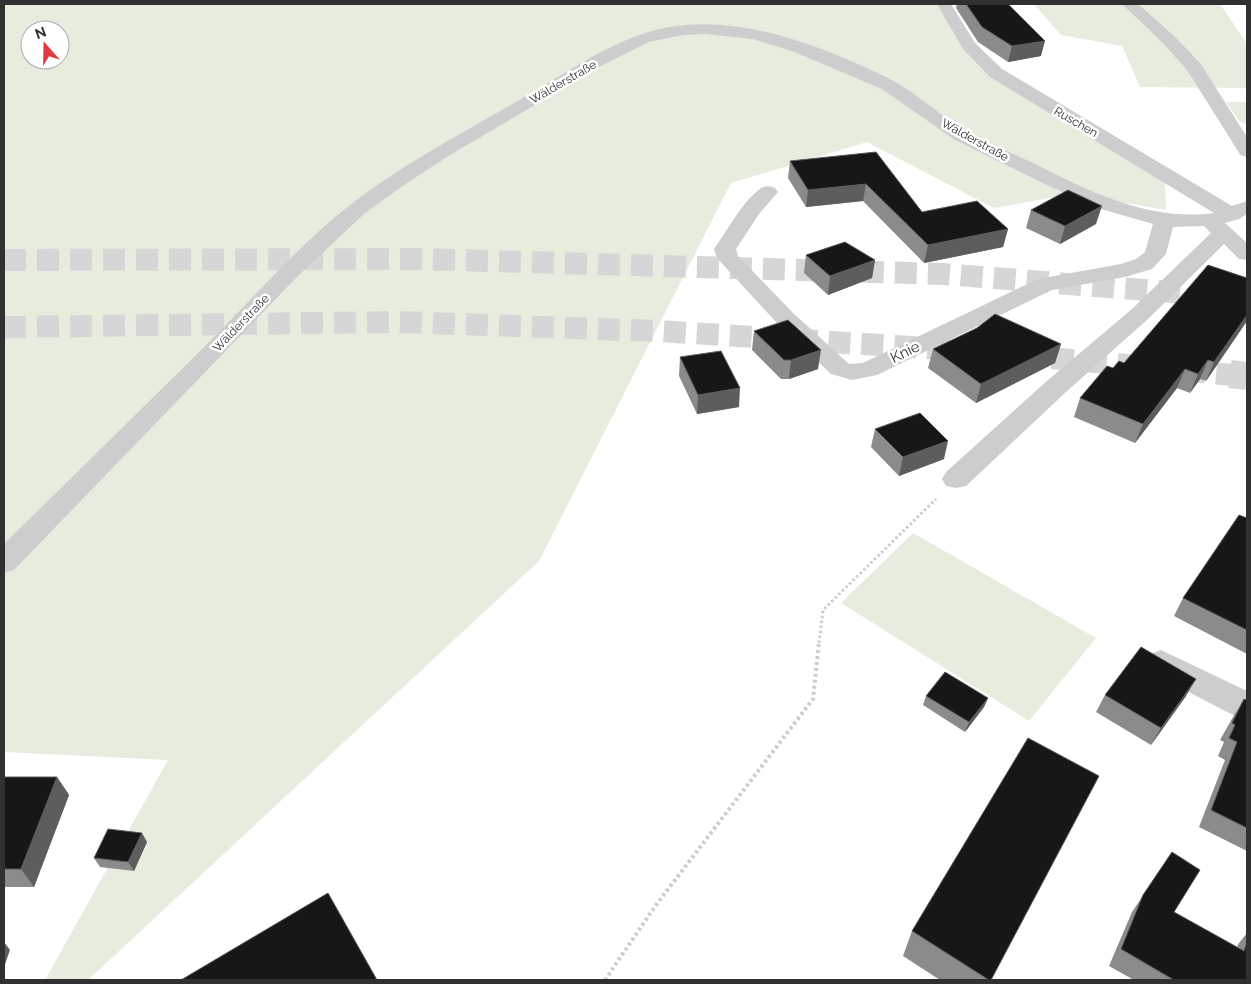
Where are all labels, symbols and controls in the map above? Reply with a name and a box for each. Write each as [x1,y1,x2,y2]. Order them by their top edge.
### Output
north arrow [20,20,70,70]
text: N [33,23,48,42]
street label: Wälderstraße [527,57,599,107]
street label: Ruschen [1052,104,1100,140]
street label: Wälderstraße [939,116,1011,164]
street label: Wälderstraße [210,291,272,355]
street label: Knie [887,337,923,367]

